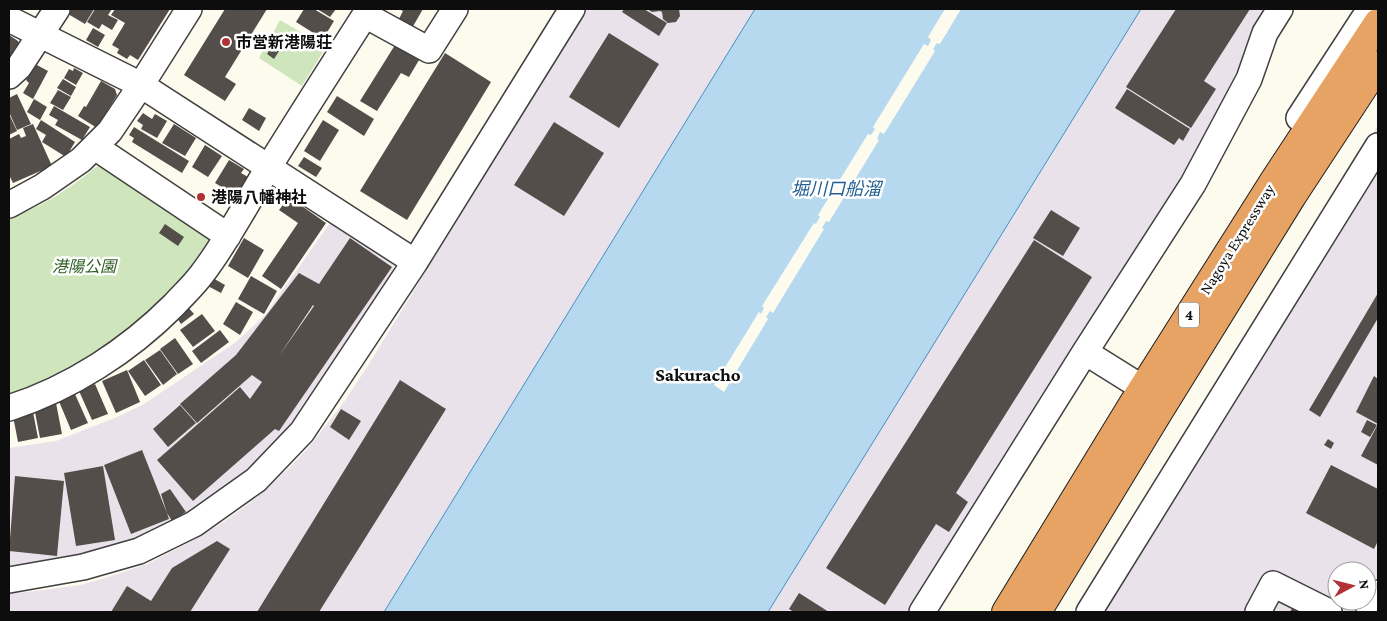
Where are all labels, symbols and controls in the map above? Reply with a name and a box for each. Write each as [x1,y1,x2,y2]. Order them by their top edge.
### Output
place label: 市営新港陽荘 [236,34,332,51]
marker: 市営新港陽荘 [220,36,232,48]
water label: 堀川口船溜 [791,179,884,199]
street label: Nagoya Expressway [1196,180,1279,298]
place label: 港陽八幡神社 [211,188,307,206]
marker: 港陽八幡神社 [195,191,207,203]
park label: 港陽公園 [52,258,118,275]
road number: 4 [1179,302,1199,328]
district label: Sakuracho [655,364,741,385]
north arrow [1327,561,1377,611]
text: N [1356,579,1373,591]

